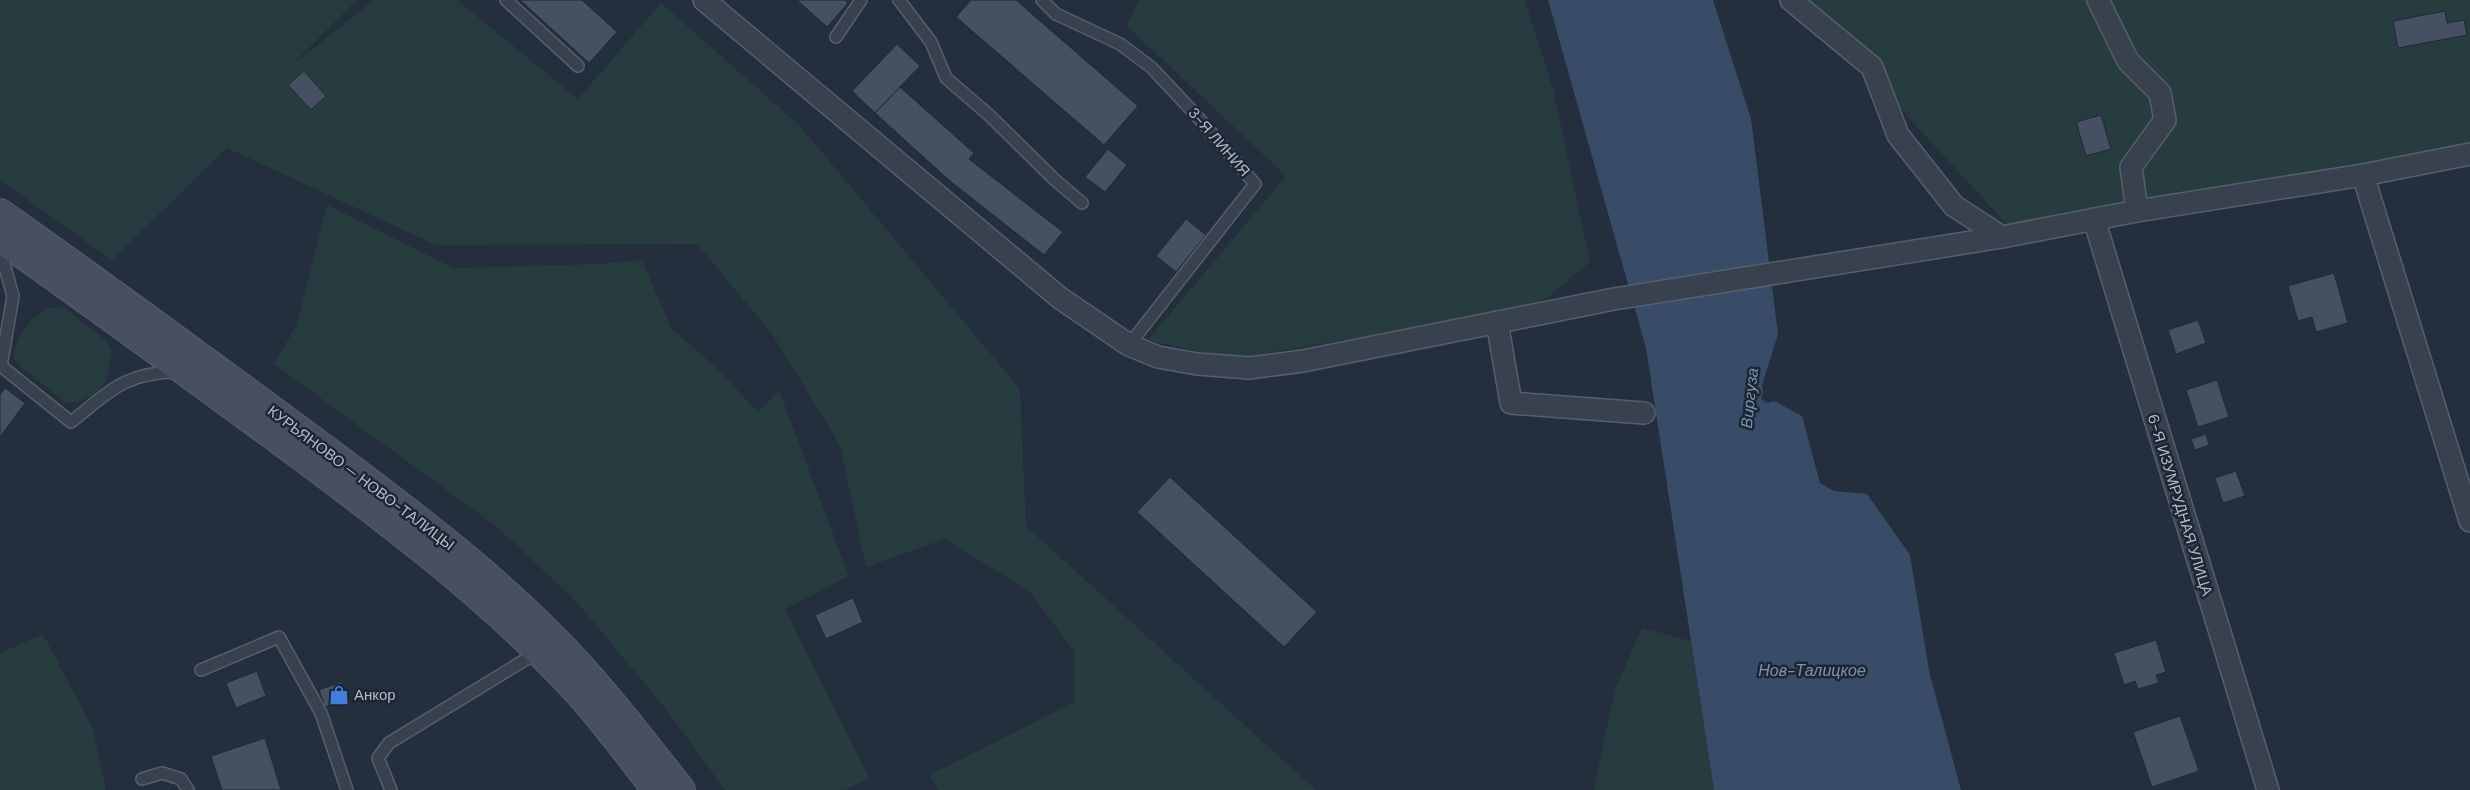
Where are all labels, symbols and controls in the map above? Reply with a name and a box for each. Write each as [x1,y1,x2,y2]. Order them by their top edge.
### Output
street label: 3-Я ЛИНИЯ [1184,103,1254,181]
water label: Виргуза [1736,367,1763,429]
street label: КУРЬЯНОВО — НОВО-ТАЛИЦЫ [264,401,458,555]
street label: 6-Я ИЗУМРУДНАЯ УЛИЦА [2143,412,2217,598]
water label: Нов-Талицкое [1758,660,1866,681]
shop icon: Анкор [328,684,350,706]
place label: Анкор [354,685,396,705]

